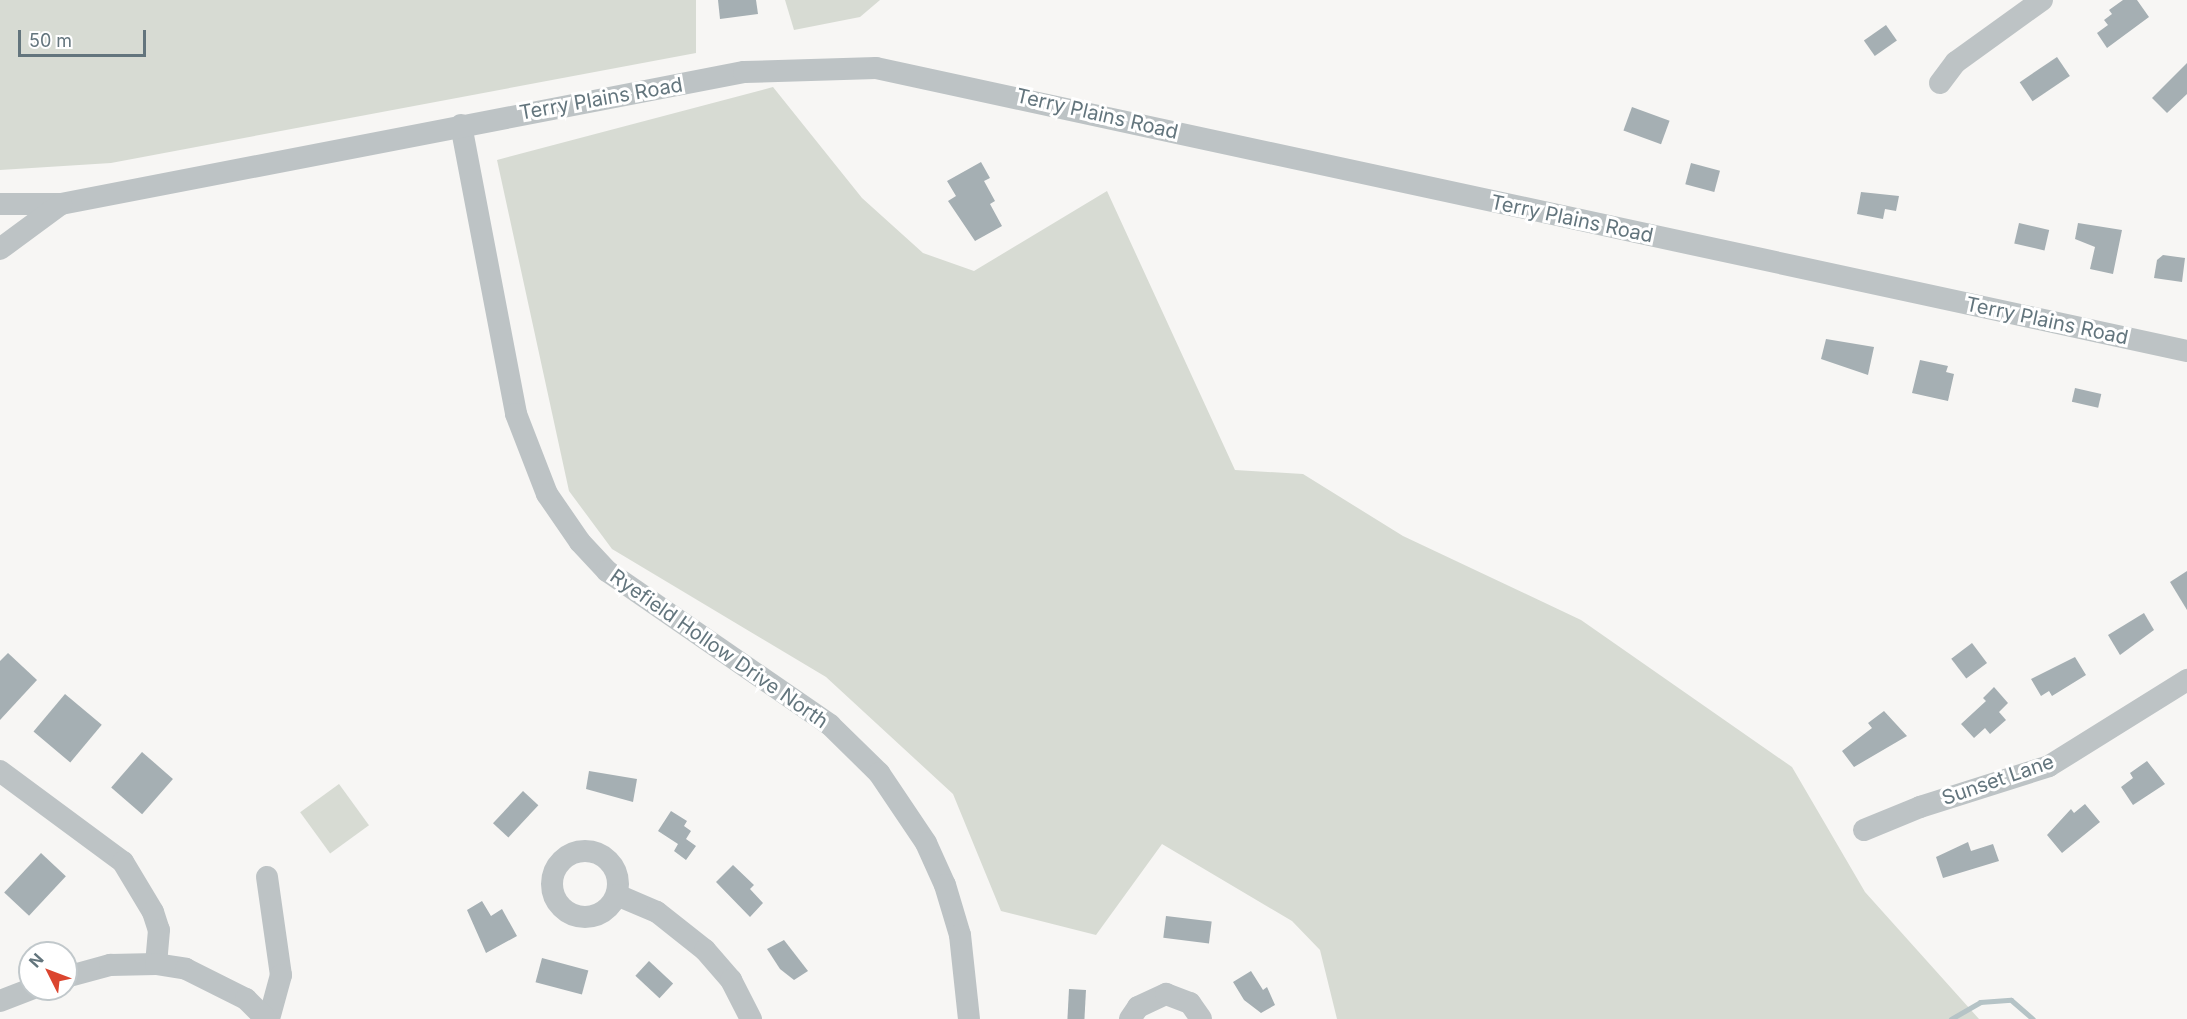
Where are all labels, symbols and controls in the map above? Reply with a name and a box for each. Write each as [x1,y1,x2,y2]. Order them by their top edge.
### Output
scale bar [21,18,148,56]
text: 50 m [29,30,72,51]
street label: Terry Plains Road [517,73,685,125]
street label: Terry Plains Road [1014,84,1180,144]
street label: Terry Plains Road [1489,190,1655,248]
street label: Terry Plains Road [1964,292,2130,350]
street label: Ryefield Hollow Drive North [605,564,833,734]
street label: Sunset Lane [1939,750,2057,810]
north arrow [18,941,78,1001]
text: N [25,949,48,972]

